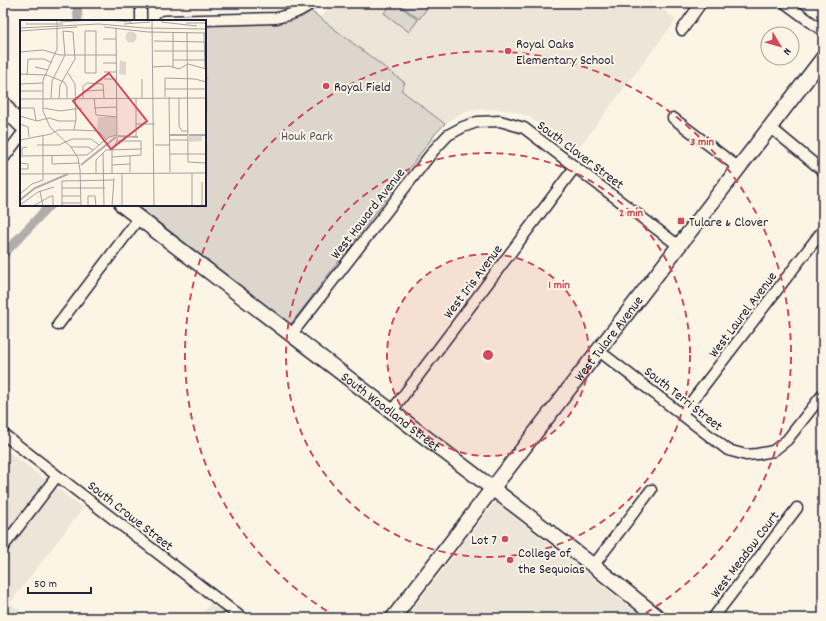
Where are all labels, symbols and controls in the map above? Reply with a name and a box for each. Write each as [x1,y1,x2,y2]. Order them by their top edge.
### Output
inset map [20,20,206,206]
north arrow [760,26,800,66]
place label: Royal Oaks Elementary School [516,35,615,71]
text: N [778,44,794,58]
marker: Royal Oaks Elementary School [503,46,513,56]
place label: Royal Field [334,78,391,98]
marker: Royal Field [321,81,331,91]
street label: South Clover Street [532,116,627,195]
park label: Houk Park [281,127,333,147]
text: 3 min [690,134,714,151]
street label: West Howard Avenue [327,164,411,264]
text: 2 min [619,205,643,222]
place label: Tulare & Clover [689,213,769,233]
marker: Tulare & Clover [676,216,686,226]
street label: West Iris Avenue [439,241,508,323]
street label: West Laurel Avenue [705,268,783,362]
text: 1 min [548,277,570,294]
street label: West Tulare Avenue [570,292,649,386]
centre of rings [481,348,495,362]
street label: South Terri Street [639,362,726,437]
street label: South Woodland Street [336,368,444,457]
street label: South Crowe Street [83,477,177,556]
street label: West Meadow Court [706,508,785,603]
place label: Lot 7 [471,531,497,551]
marker: Lot 7 [500,534,510,544]
place label: College of the Sequoias [518,544,585,580]
marker: College of the Sequoias [505,555,515,565]
scale bar [28,569,91,595]
text: 50 m [34,576,57,593]

